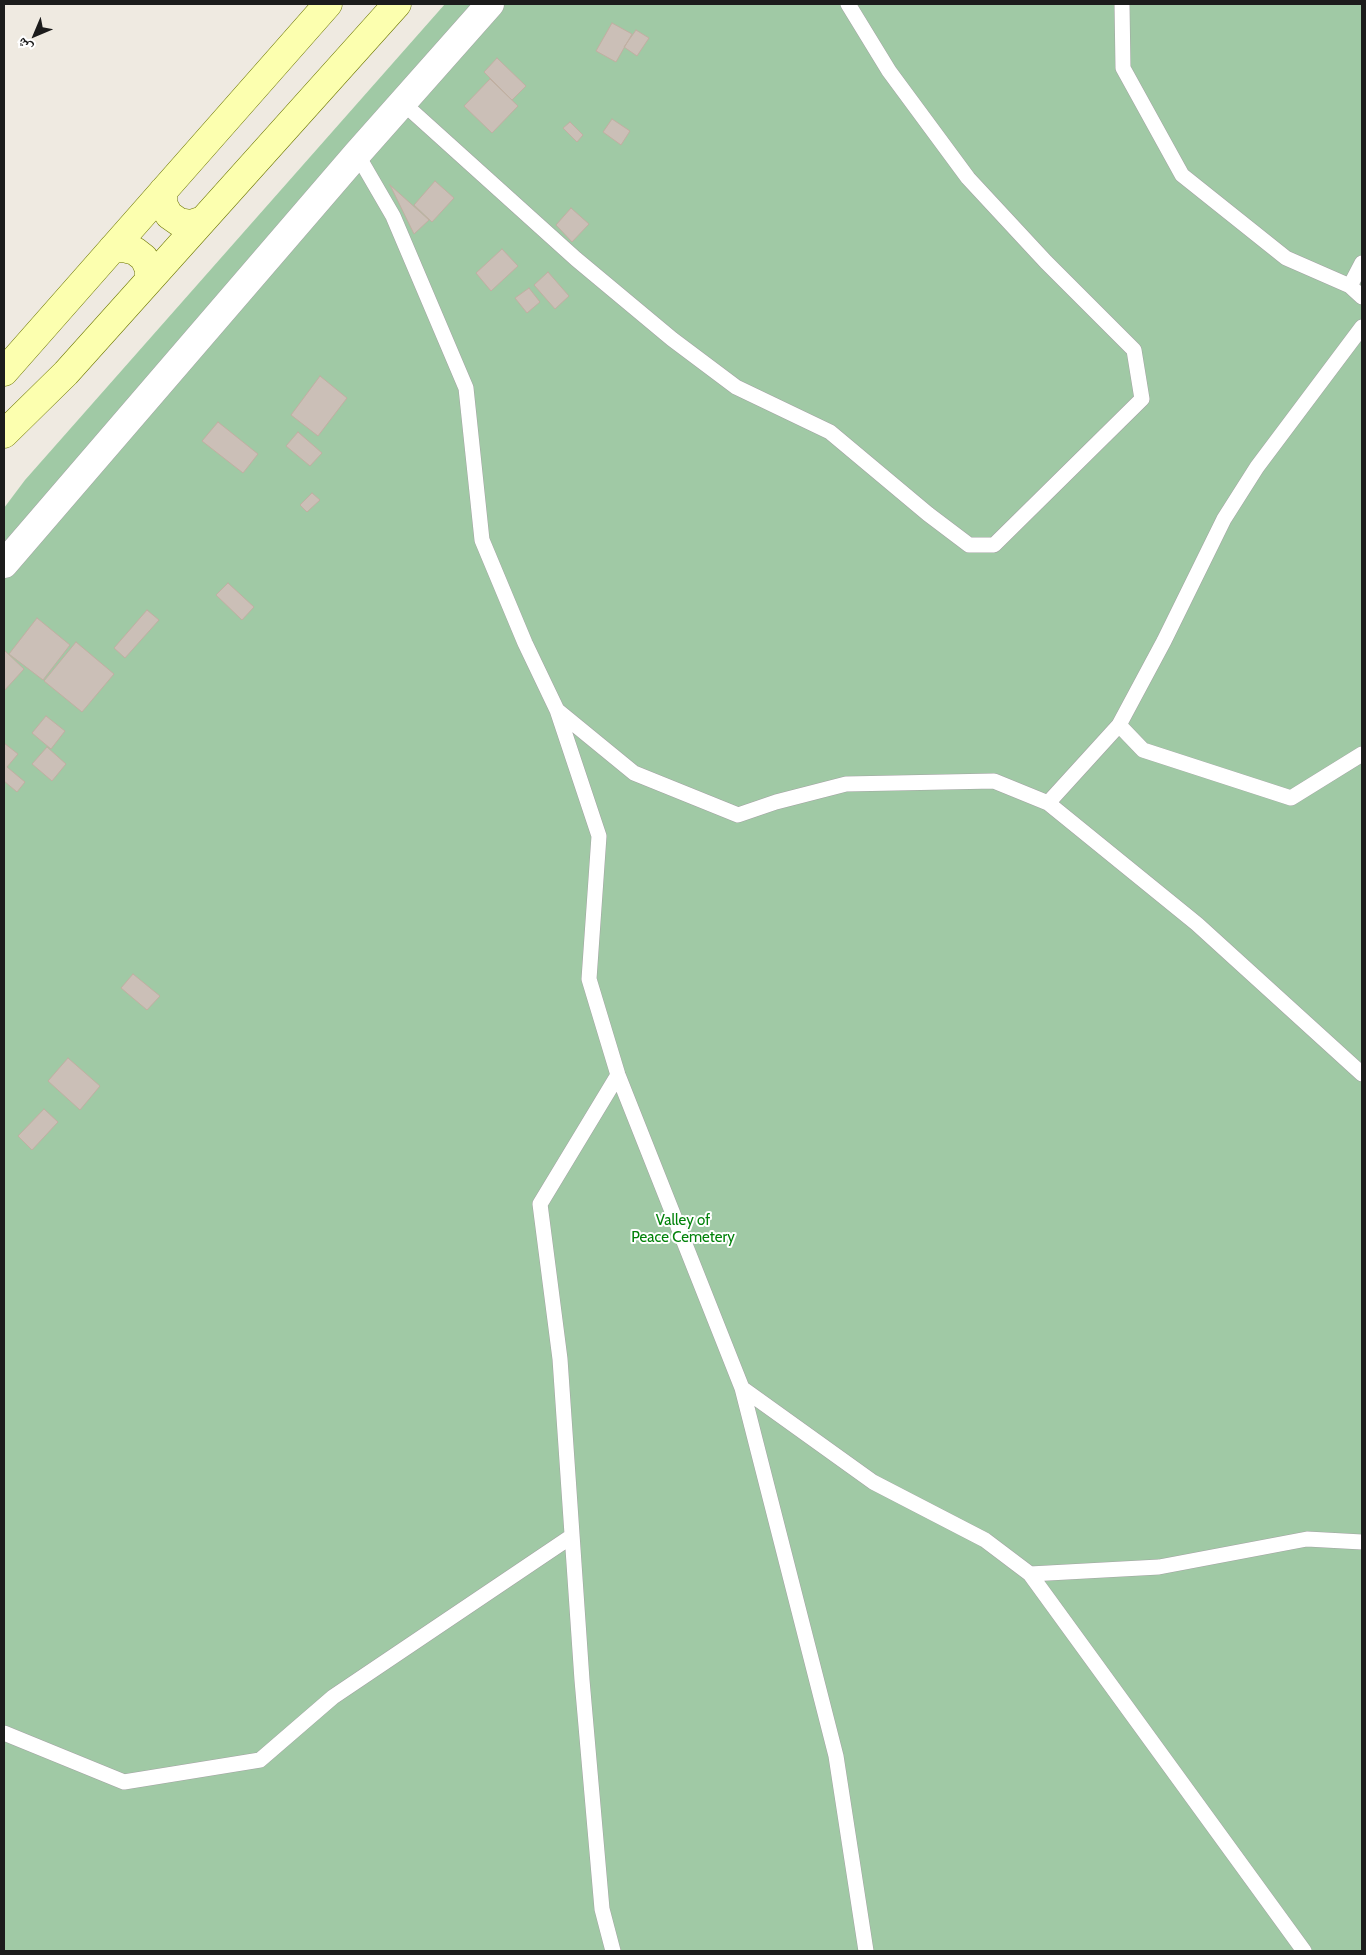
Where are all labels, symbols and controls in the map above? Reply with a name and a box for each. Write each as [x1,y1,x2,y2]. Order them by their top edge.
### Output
north arrow [10,10,60,60]
text: ش [13,34,36,57]
park label: Valley of Peace Cemetery [631,1212,735,1247]

